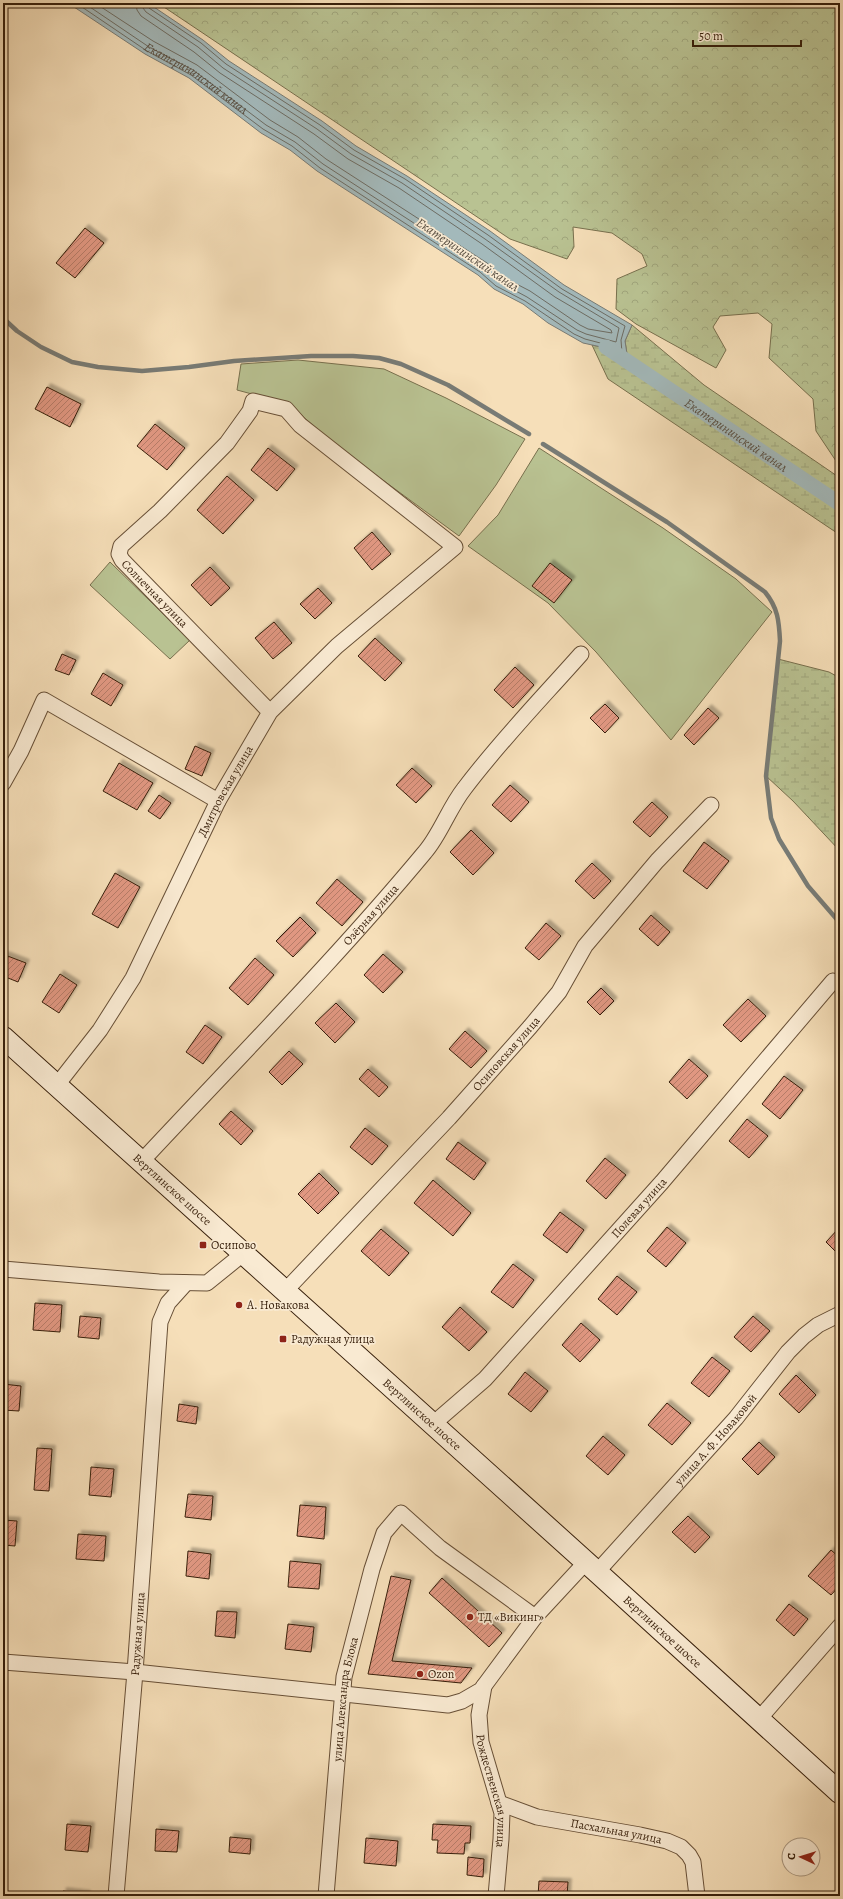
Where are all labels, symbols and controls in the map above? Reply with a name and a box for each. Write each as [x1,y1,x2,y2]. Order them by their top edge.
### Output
scale bar [693,22,801,48]
text: 50 m [699,28,723,44]
water label: Екатерининский канал [141,38,252,118]
water label: Екатерининский канал [413,214,523,296]
water label: Екатерининский канал [681,394,792,476]
street label: Солнечная улица [118,556,192,631]
street label: Дмитровская улица [194,742,257,839]
street label: Озёрная улица [339,881,402,949]
street label: Осиповская улица [469,1013,544,1094]
street label: Вертлинское шоссе [130,1150,215,1229]
street label: Полевая улица [608,1174,671,1241]
place label: Осипово [211,1237,256,1253]
marker: Осипово [198,1240,208,1250]
place label: А. Новакова [246,1297,310,1313]
marker: А. Новакова [234,1300,244,1310]
place label: Радужная улица [291,1331,375,1347]
marker: Радужная улица [278,1334,288,1344]
street label: Вертлинское шоссе [379,1375,465,1454]
street label: улица А. Ф. Новаковой [671,1390,760,1489]
street label: Радужная улица [127,1591,149,1676]
street label: Вертлинское шоссе [620,1592,705,1671]
place label: ТД «Викинг» [478,1609,544,1625]
marker: ТД «Викинг» [465,1612,475,1622]
street label: улица Александра Блока [329,1635,362,1763]
place label: Ozon [428,1666,455,1682]
marker: Ozon [415,1669,425,1679]
street label: Рождественская улица [472,1734,510,1849]
street label: Пасхальная улица [569,1815,664,1848]
north arrow [781,1837,821,1877]
text: С [784,1852,799,1860]

